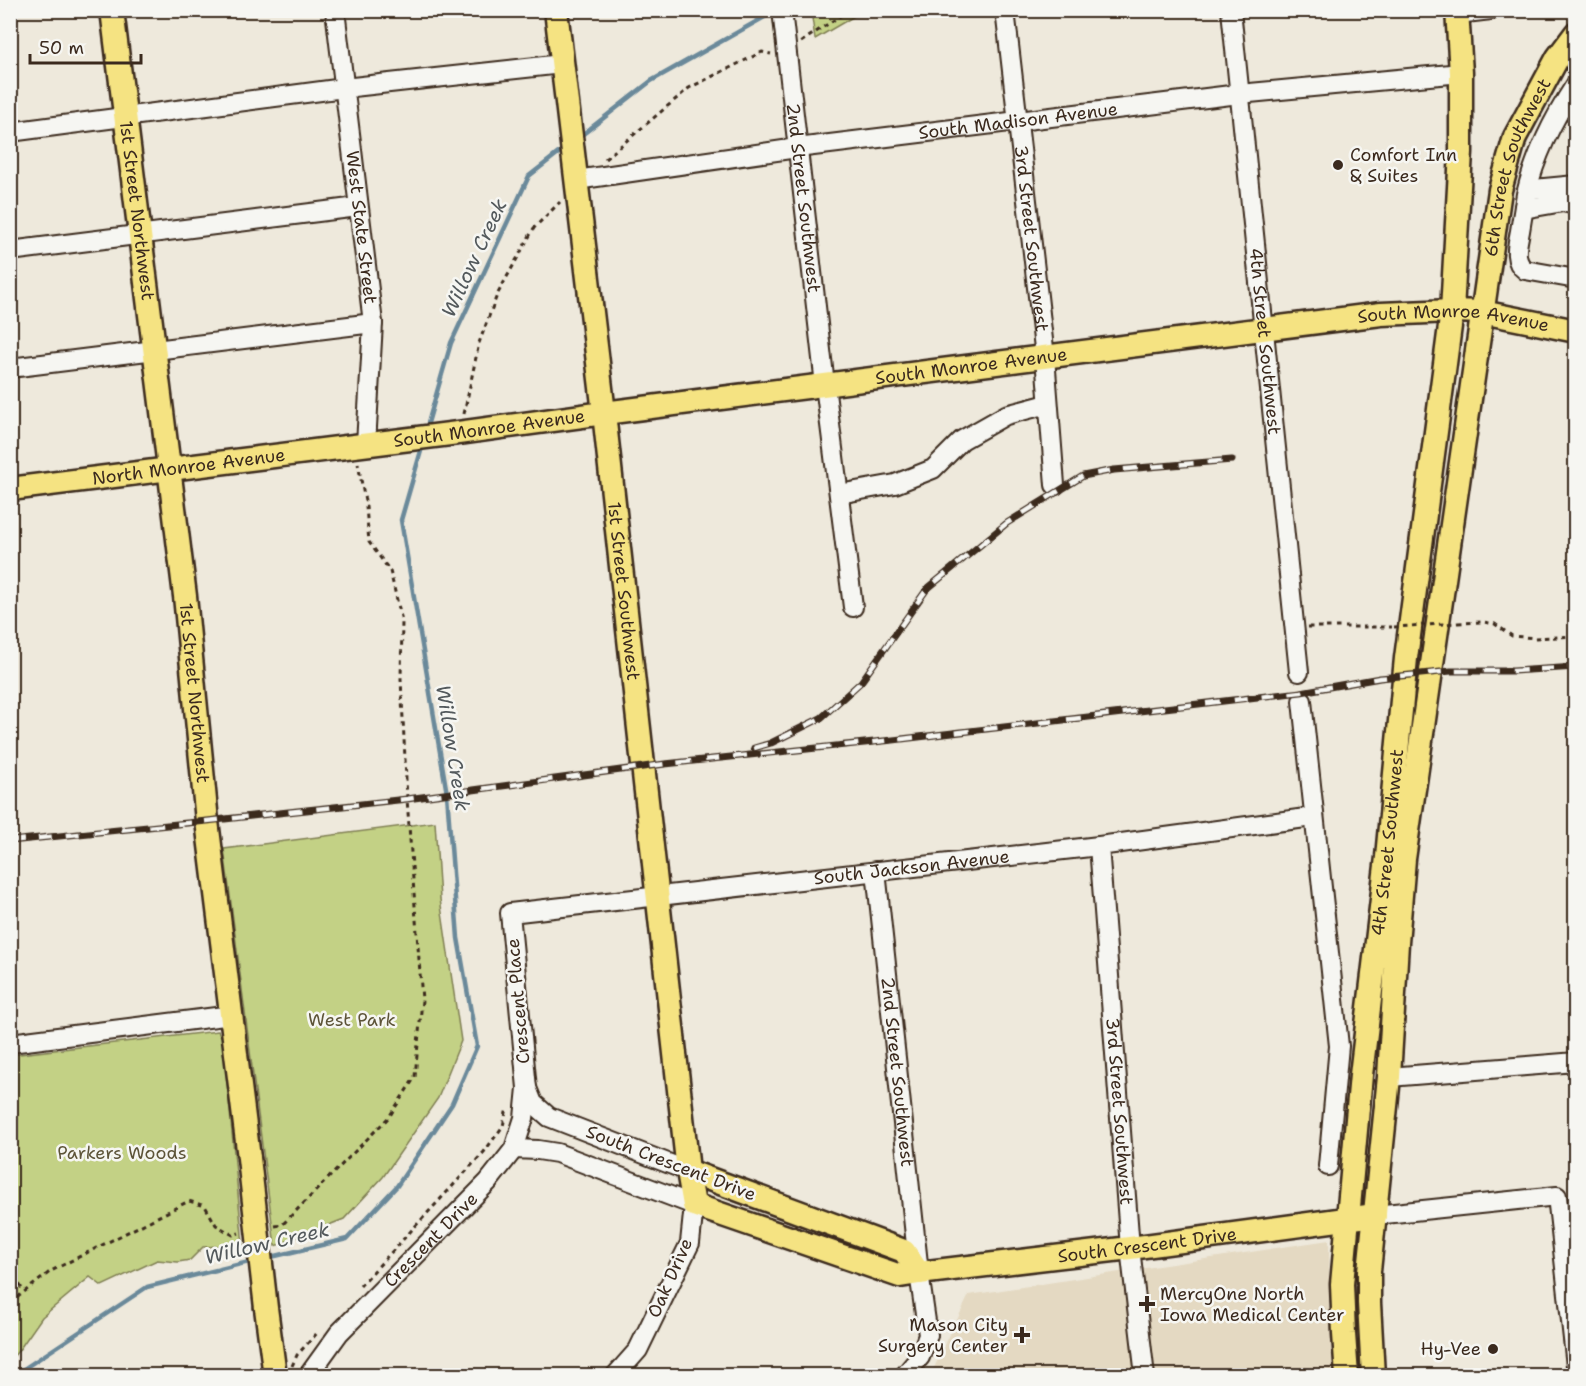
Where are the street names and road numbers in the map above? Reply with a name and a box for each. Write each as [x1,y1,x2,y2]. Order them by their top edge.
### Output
street label: 6th Street Southwest [1479,74,1556,258]
street label: South Madison Avenue [917,97,1119,145]
street label: 2nd Street Southwest [781,102,826,294]
street label: 1st Street Northwest [114,119,160,302]
street label: 3rd Street Southwest [1009,144,1054,333]
street label: West State Street [340,149,383,305]
street label: 4th Street Southwest [1243,247,1287,436]
street label: South Monroe Avenue [1356,299,1551,337]
street label: South Monroe Avenue [874,342,1069,390]
street label: South Monroe Avenue [392,404,587,453]
street label: North Monroe Avenue [91,443,287,491]
street label: 1st Street Southwest [602,500,646,682]
street label: 1st Street Northwest [174,602,215,784]
street label: 4th Street Southwest [1366,748,1409,937]
street label: South Jackson Avenue [813,844,1011,890]
street label: Crescent Place [501,937,535,1065]
street label: 2nd Street Southwest [875,976,920,1168]
street label: 3rd Street Southwest [1100,1017,1139,1206]
street label: South Crescent Drive [583,1120,759,1206]
street label: Crescent Drive [379,1187,483,1292]
street label: South Crescent Drive [1056,1222,1238,1268]
street label: Oak Drive [642,1234,698,1322]

